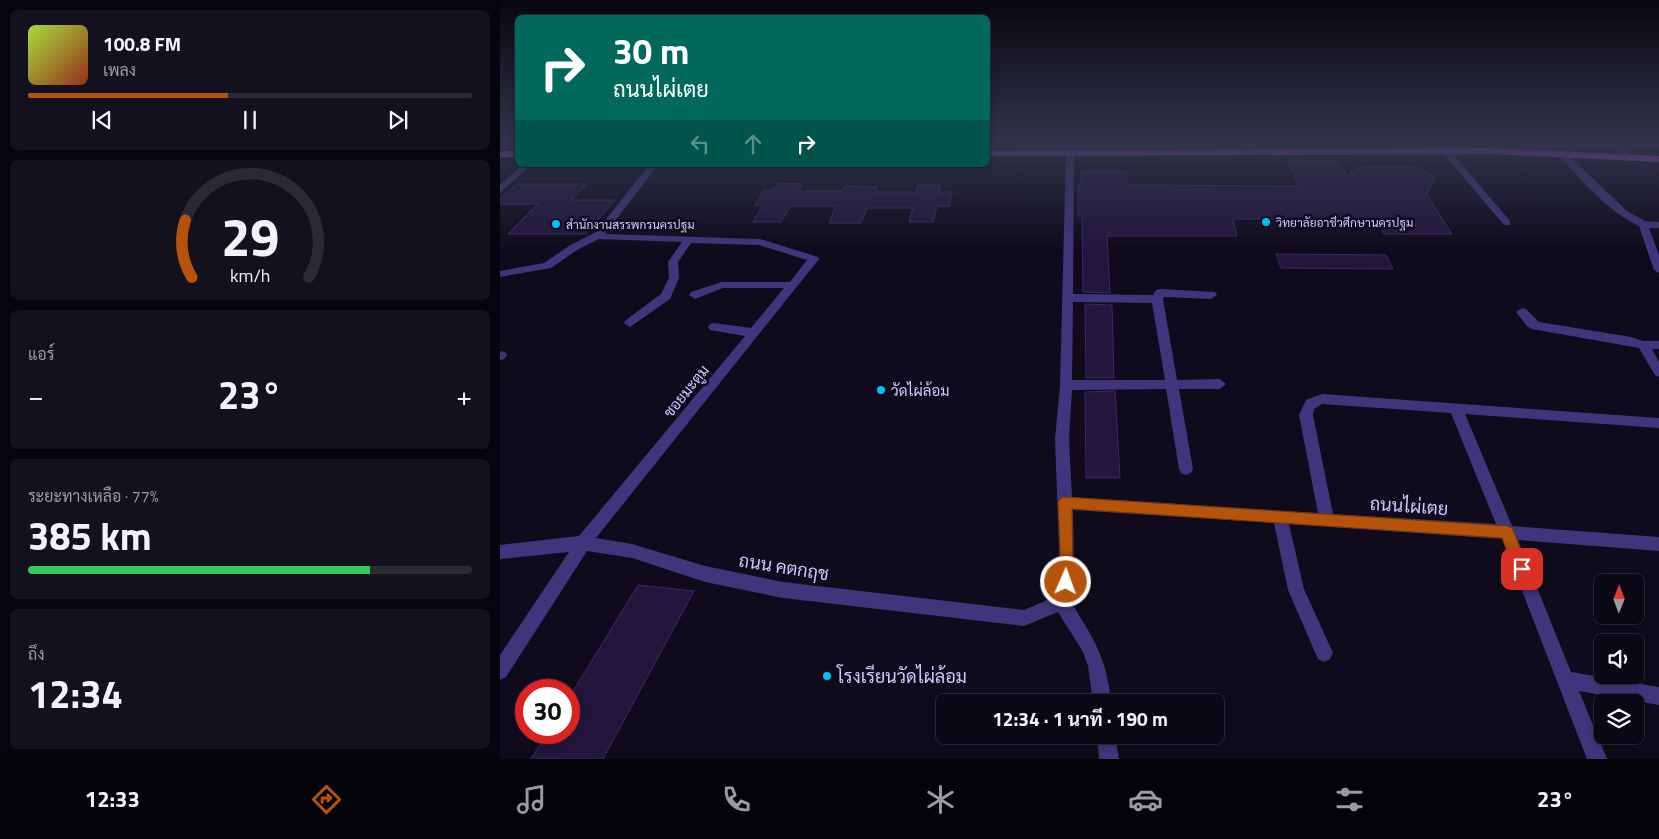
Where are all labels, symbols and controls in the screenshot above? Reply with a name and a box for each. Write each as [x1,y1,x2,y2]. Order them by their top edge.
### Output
text: 30 m [613,24,689,78]
text: 100.8 FM [103,29,181,58]
icon: right [530,35,595,100]
text: เพลง [103,58,136,82]
text: ถนนไผ่เตย [613,72,709,106]
icon: previous [88,106,116,134]
icon: pause [236,106,264,134]
icon: next [384,106,412,134]
icon: left [686,130,714,158]
icon: ahead [739,130,767,158]
icon: right [792,130,820,158]
text: 29 [221,197,279,276]
place label: วิทยาลัยอาชีวศึกษานครปฐม [1275,213,1413,232]
place label: สำนักงานสรรพกรนครปฐม [566,215,695,234]
marker: วิทยาลัยอาชีวศึกษานครปฐม [1260,216,1272,228]
marker: สำนักงานสรรพกรนครปฐม [550,218,562,230]
text: km/h [230,262,270,289]
text: แอร์ [28,342,54,366]
street label: ซอยมะตูม [657,360,715,422]
text: 23° [218,366,282,424]
text: − [28,374,44,417]
text: + [456,374,472,417]
place label: วัดไผ่ล้อม [891,379,949,402]
marker: วัดไผ่ล้อม [875,384,887,396]
text: ระยะทางเหลือ · 77% [28,484,159,508]
street label: ถนนไผ่เตย [1369,490,1449,522]
text: 385 km [28,507,152,565]
street label: ถนน คตกฤช [737,547,831,587]
pin [1501,548,1543,590]
position arrow [1039,555,1091,607]
icon: arrive [1508,555,1536,583]
north arrow [1594,574,1644,624]
map controls [1594,574,1644,744]
button: sound [1594,634,1644,684]
text: ถึง [28,642,45,666]
place label: โรงเรียนวัดไผ่ล้อม [836,663,967,690]
text: 12:34 [28,665,123,723]
marker: โรงเรียนวัดไผ่ล้อม [821,670,833,682]
speed limit sign: 30 [515,679,580,744]
button: layers [1594,694,1644,744]
text: 12:34 · 1 นาที · 190 m [992,704,1168,733]
text: 12:33 [85,782,140,816]
icon: directions [309,782,344,817]
icon: music [514,782,549,817]
icon: phone [719,782,754,817]
icon: climate [923,782,958,817]
icon: car [1128,782,1163,817]
icon: filters [1332,782,1367,817]
text: 23° [1537,782,1574,816]

